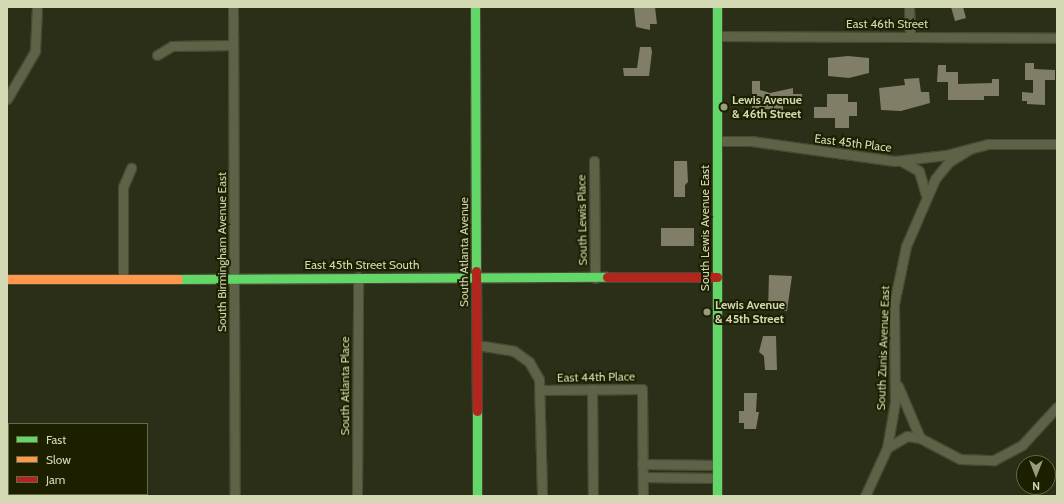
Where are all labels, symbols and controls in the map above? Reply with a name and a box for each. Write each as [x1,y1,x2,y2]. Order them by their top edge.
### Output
street label: East 46th Street [846,17,928,31]
place label: Lewis Avenue & 46th Street [732,93,802,121]
marker: Lewis Avenue & 46th Street [719,102,729,112]
street label: East 45th Place [814,131,892,155]
street label: South Lewis Avenue East [698,165,712,291]
street label: South Birmingham Avenue East [215,172,229,332]
street label: South Lewis Place [574,174,590,266]
street label: South Atlanta Avenue [457,197,471,307]
street label: East 45th Street South [305,258,419,272]
street label: South Zunis Avenue East [874,285,892,411]
place label: Lewis Avenue & 45th Street [715,298,785,326]
marker: Lewis Avenue & 45th Street [702,307,712,317]
street label: South Atlanta Place [338,337,352,435]
street label: East 44th Place [557,369,635,385]
legend [8,423,148,495]
text: Fast [46,432,66,447]
text: Slow [46,452,71,467]
north arrow [1016,455,1056,495]
text: Jam [46,472,65,487]
text: N [1032,479,1040,493]

